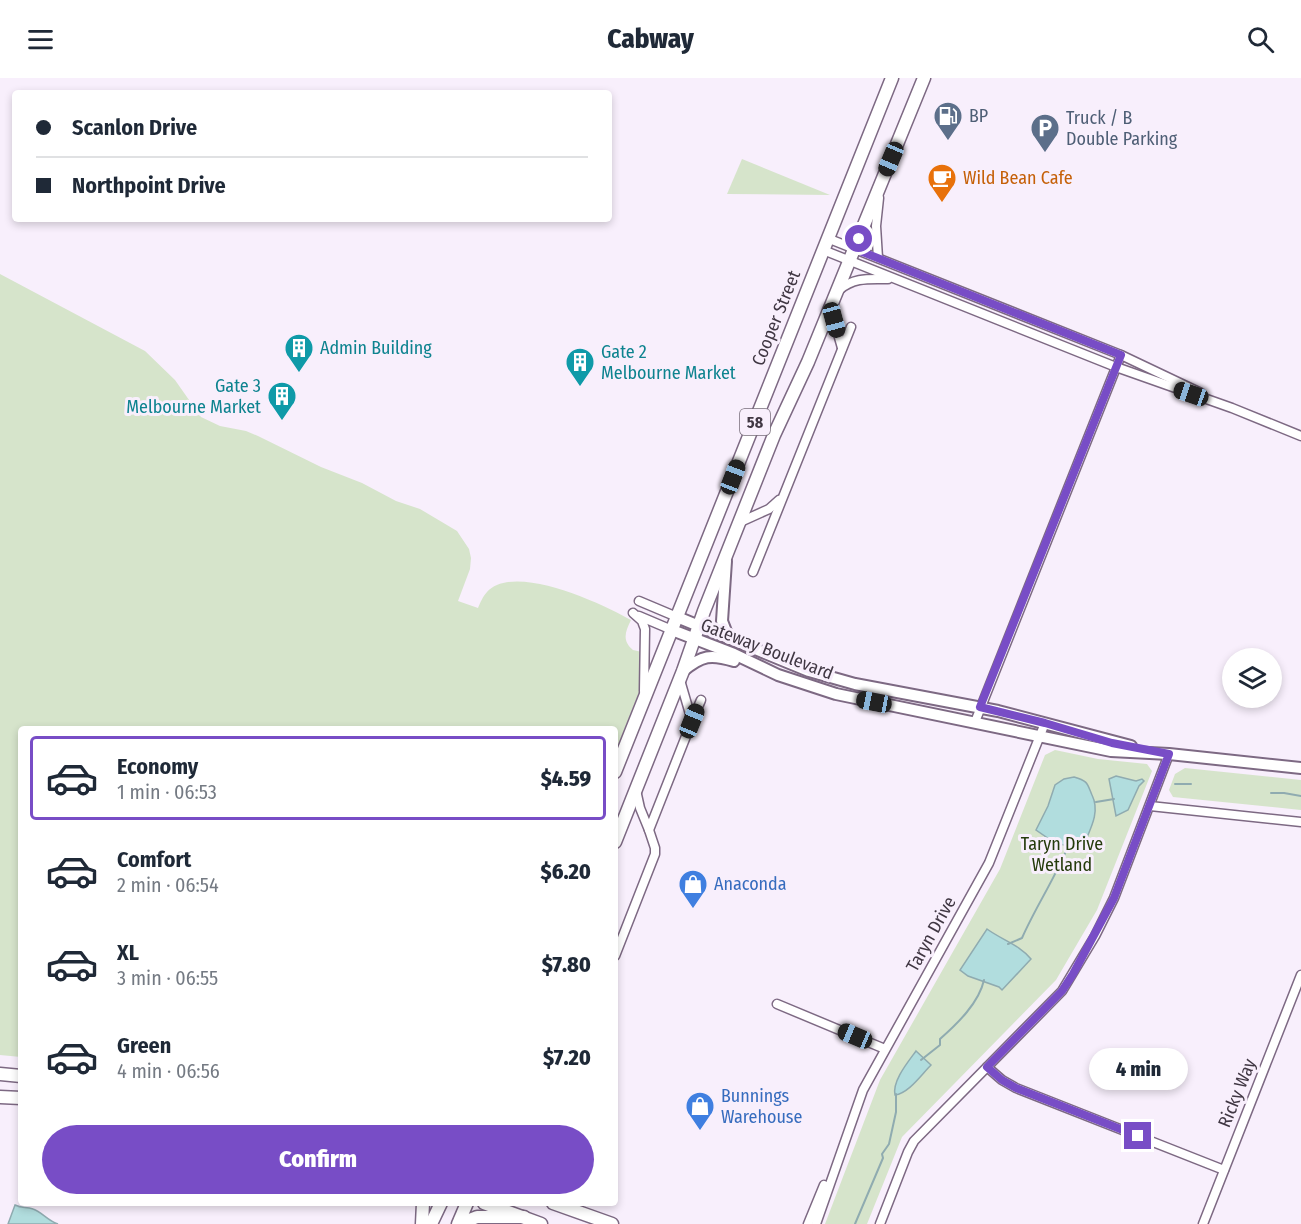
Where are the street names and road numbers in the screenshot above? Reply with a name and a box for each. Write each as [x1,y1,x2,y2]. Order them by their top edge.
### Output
street label: Cooper Street [747,267,805,369]
road number: 58 [740,409,770,435]
street label: Gateway Boulevard [698,614,836,684]
street label: Taryn Drive [901,893,961,975]
street label: Ricky Way [1213,1055,1261,1131]

